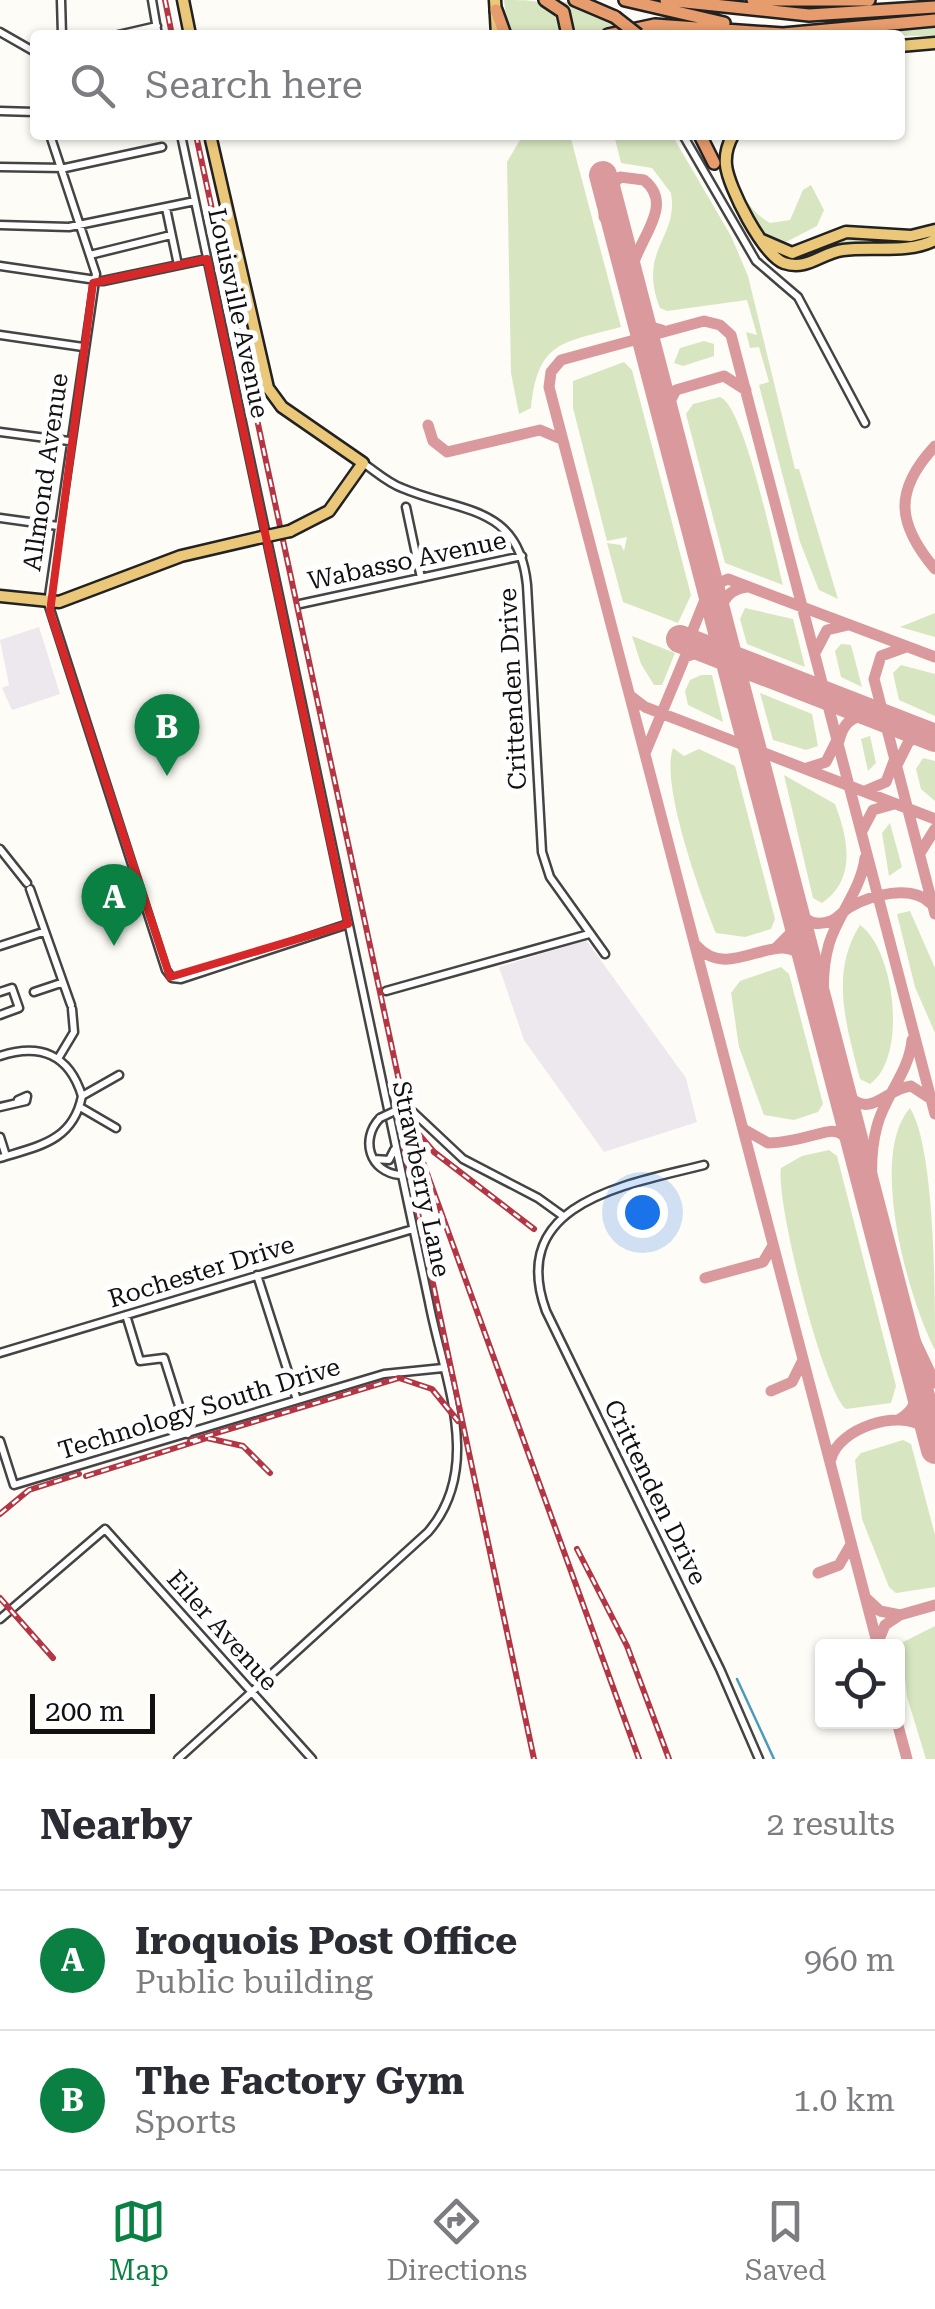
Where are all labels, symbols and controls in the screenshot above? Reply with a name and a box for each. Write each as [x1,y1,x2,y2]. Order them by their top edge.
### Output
search box [30,30,905,140]
icon: search [65,58,120,113]
text: Search here [145,63,363,107]
street label: Louisville Avenue [202,205,275,421]
street label: Allmond Avenue [17,371,74,573]
street label: Wabasso Avenue [305,525,509,596]
street label: Crittenden Drive [493,587,532,791]
pin: B [134,694,200,776]
pin: A [82,864,146,946]
street label: Strawberry Lane [387,1078,456,1280]
your location [617,1187,668,1238]
street label: Rochester Drive [105,1229,298,1314]
street label: Technology South Drive [55,1352,343,1465]
street label: Crittenden Drive [598,1395,713,1589]
street label: Eiler Avenue [161,1564,284,1696]
map controls [815,1639,905,1729]
button: locate [815,1639,905,1729]
scale bar [30,1689,155,1734]
text: 200 m [45,1695,125,1728]
text: Nearby [40,1800,192,1849]
text: 2 results [767,1805,895,1843]
text: Iroquois Post Office [135,1919,517,1963]
text: A [61,1941,84,1979]
text: 960 m [804,1941,895,1979]
text: Public building [135,1963,373,2001]
text: The Factory Gym [135,2059,464,2103]
text: B [61,2081,84,2119]
text: 1.0 km [793,2081,895,2119]
text: Sports [135,2103,236,2141]
tab: Map [109,2194,169,2287]
tab: Directions [386,2194,527,2287]
tab: Saved [745,2194,826,2287]

